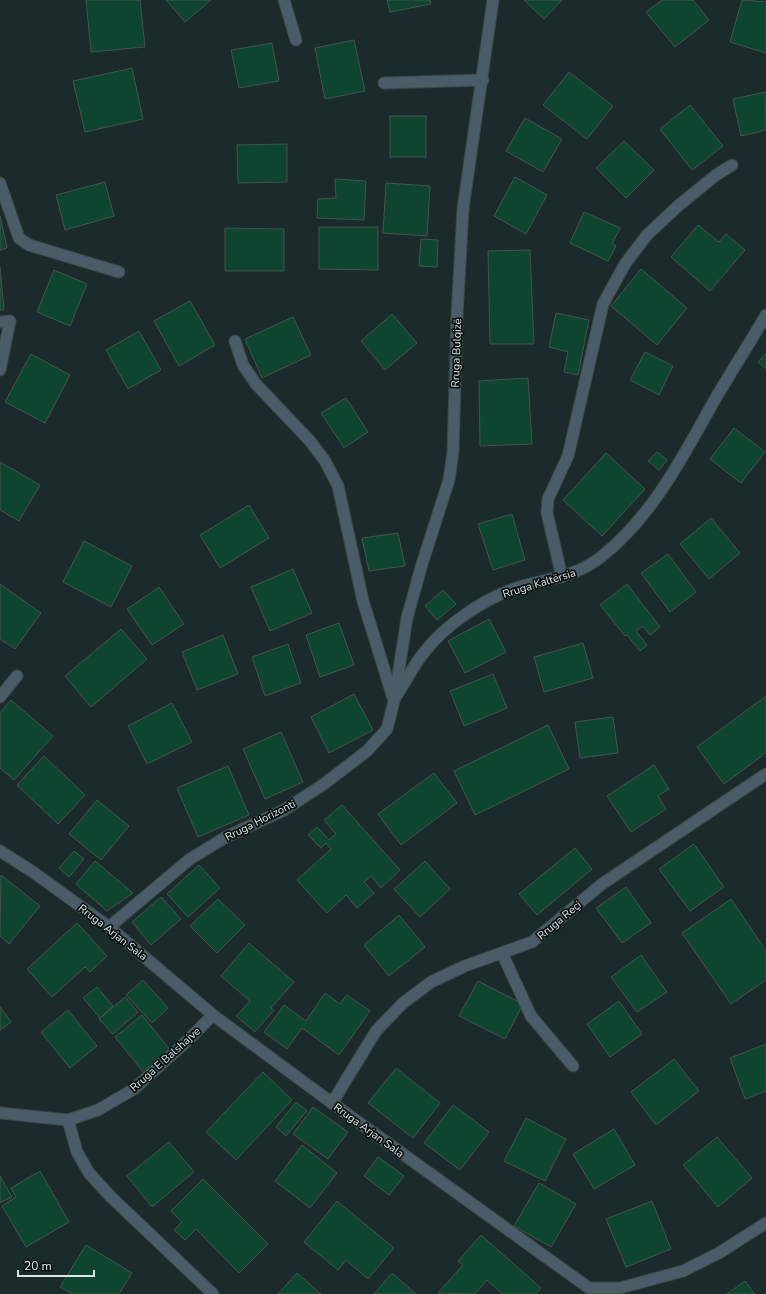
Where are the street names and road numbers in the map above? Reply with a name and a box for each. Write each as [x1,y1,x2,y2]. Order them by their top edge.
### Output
street label: Rruga Bulqizë [448,318,465,388]
street label: Rruga Kaltërsia [501,565,578,602]
street label: Rruga Horizonti [222,796,298,845]
street label: Rruga Reçi [534,898,585,943]
street label: Rruga Arjan Sala [75,901,150,964]
street label: Rruga E Balshajve [127,1024,204,1095]
street label: Rruga Arjan Sala [330,1100,407,1161]

